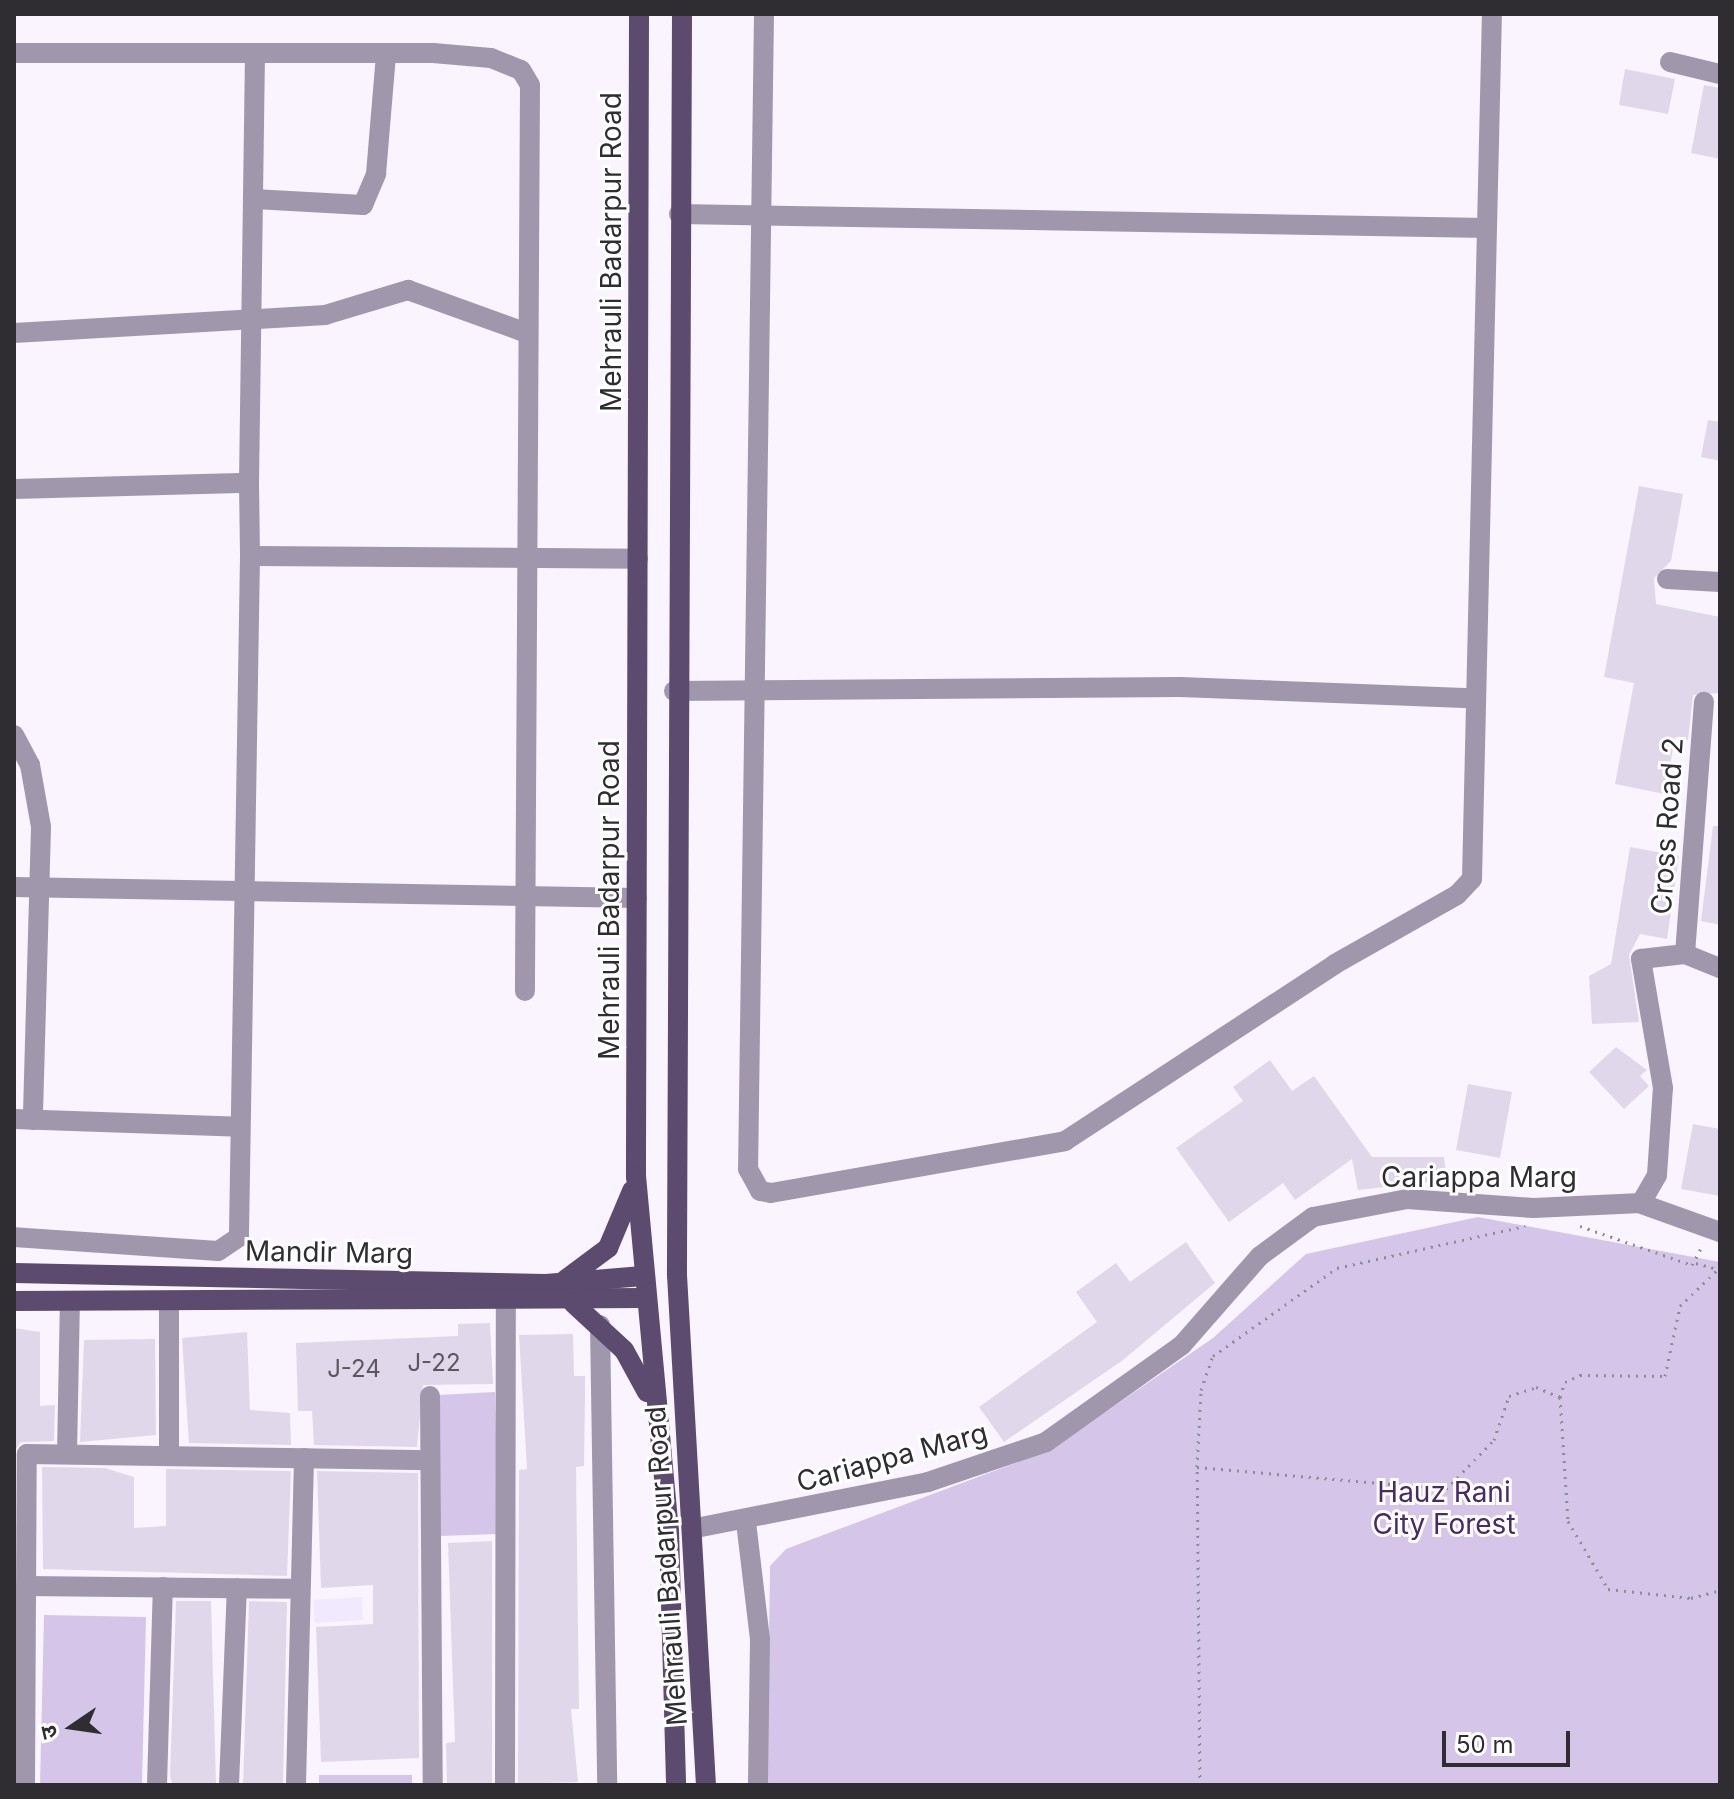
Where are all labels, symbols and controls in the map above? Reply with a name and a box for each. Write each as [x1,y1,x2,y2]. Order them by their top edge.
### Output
street label: Mehrauli Badarpur Road [594,92,628,412]
street label: Cross Road 2 [1644,736,1690,916]
street label: Mehrauli Badarpur Road [592,740,626,1060]
street label: Cariappa Marg [1381,1160,1577,1194]
street label: Mandir Marg [245,1234,413,1270]
house number: J-22 [407,1349,461,1377]
house number: J-24 [327,1355,381,1383]
street label: Mehrauli Badarpur Road [638,1405,694,1727]
street label: Cariappa Marg [793,1415,991,1499]
park label: Hauz Rani City Forest [1372,1475,1516,1541]
north arrow [32,1687,112,1767]
scale bar [1446,1715,1574,1765]
text: उ [35,1723,63,1742]
text: 50 m [1456,1730,1514,1759]

